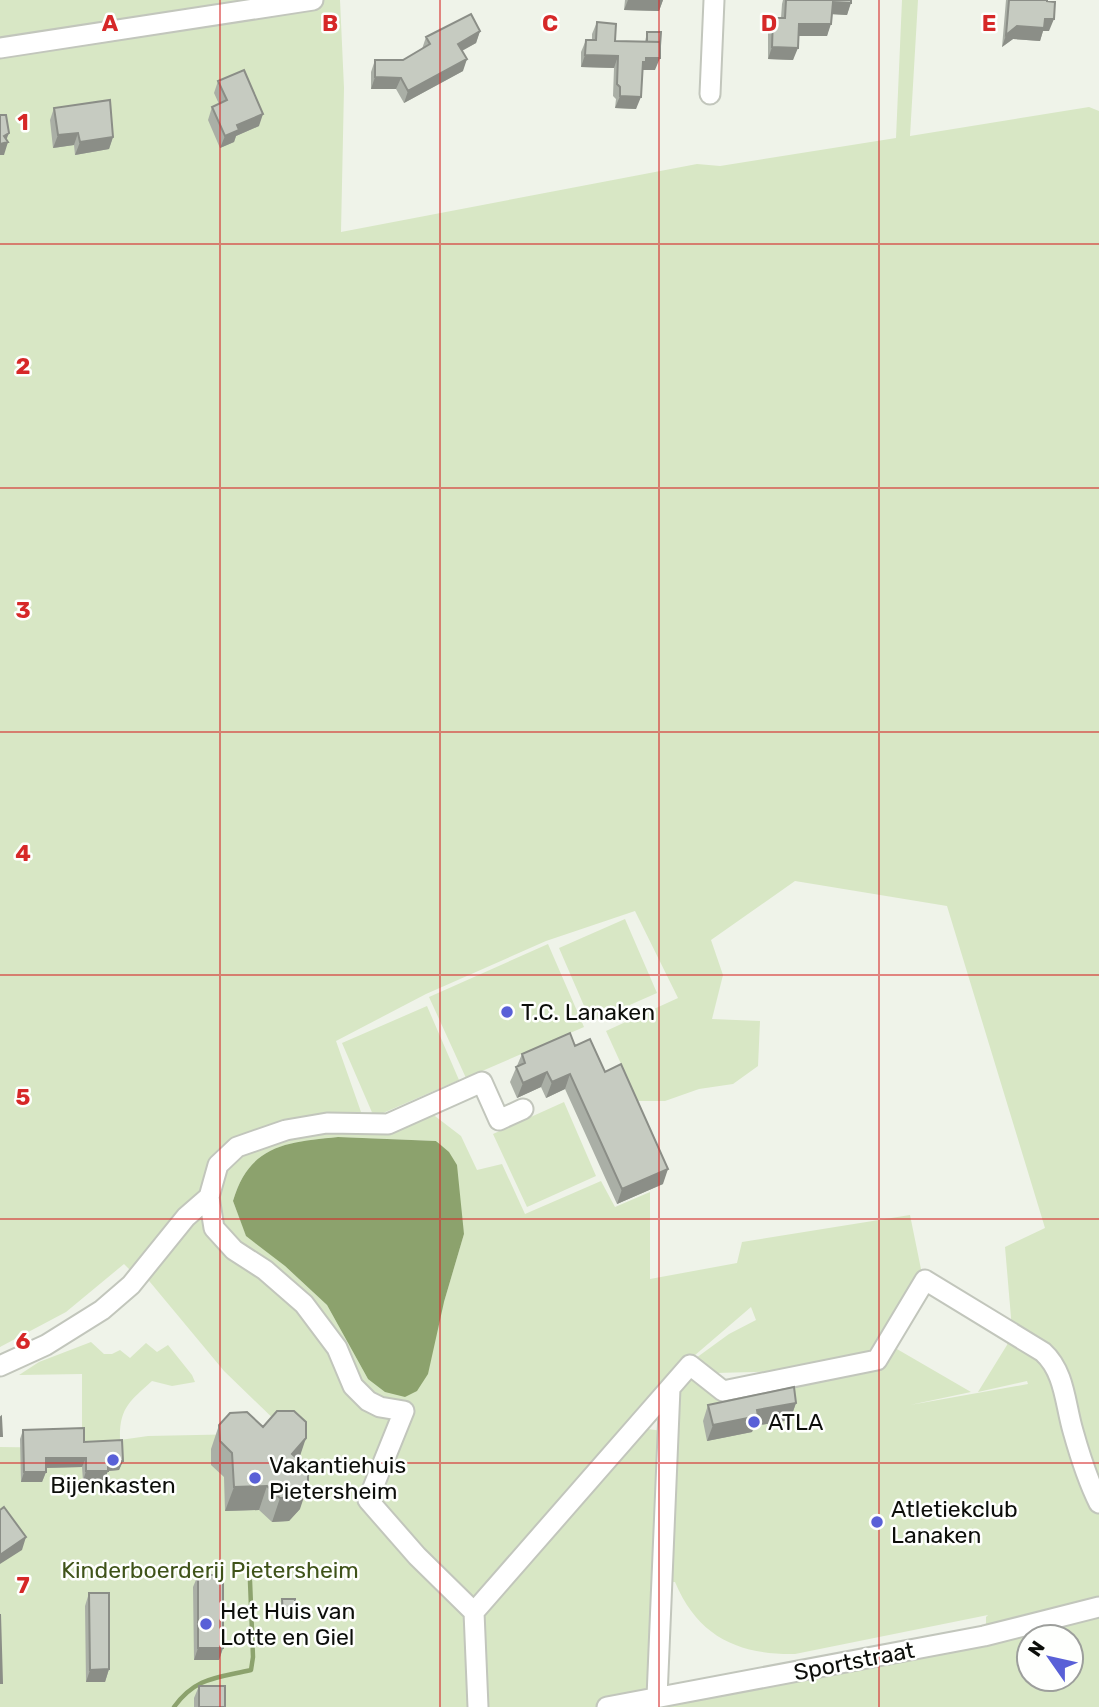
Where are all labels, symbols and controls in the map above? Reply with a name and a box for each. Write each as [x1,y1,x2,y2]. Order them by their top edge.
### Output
text: A [102,9,119,37]
text: B [322,9,338,37]
text: C [542,9,558,37]
text: D [761,9,777,37]
text: E [982,9,996,37]
text: 1 [17,108,29,136]
text: 2 [16,352,30,380]
text: 3 [15,596,31,624]
text: 4 [15,839,31,867]
place label: T.C. Lanaken [521,998,655,1026]
marker: T.C. Lanaken [499,1004,515,1020]
text: 5 [16,1083,31,1111]
text: 6 [16,1327,31,1355]
place label: ATLA [768,1408,823,1436]
marker: ATLA [746,1414,762,1430]
place label: Vakantiehuis Pietersheim [269,1451,406,1505]
marker: Bijenkasten [105,1452,121,1468]
marker: Vakantiehuis Pietersheim [247,1470,263,1486]
place label: Bijenkasten [50,1471,176,1499]
place label: Atletiekclub Lanaken [891,1495,1018,1549]
marker: Atletiekclub Lanaken [869,1514,885,1530]
park label: Kinderboerderij Pietersheim [61,1556,359,1584]
text: 7 [16,1571,30,1599]
place label: Het Huis van Lotte en Giel [220,1597,355,1651]
marker: Het Huis van Lotte en Giel [198,1616,214,1632]
north arrow [1015,1623,1085,1693]
street label: Sportstraat [791,1636,917,1686]
text: N [1023,1637,1050,1661]

